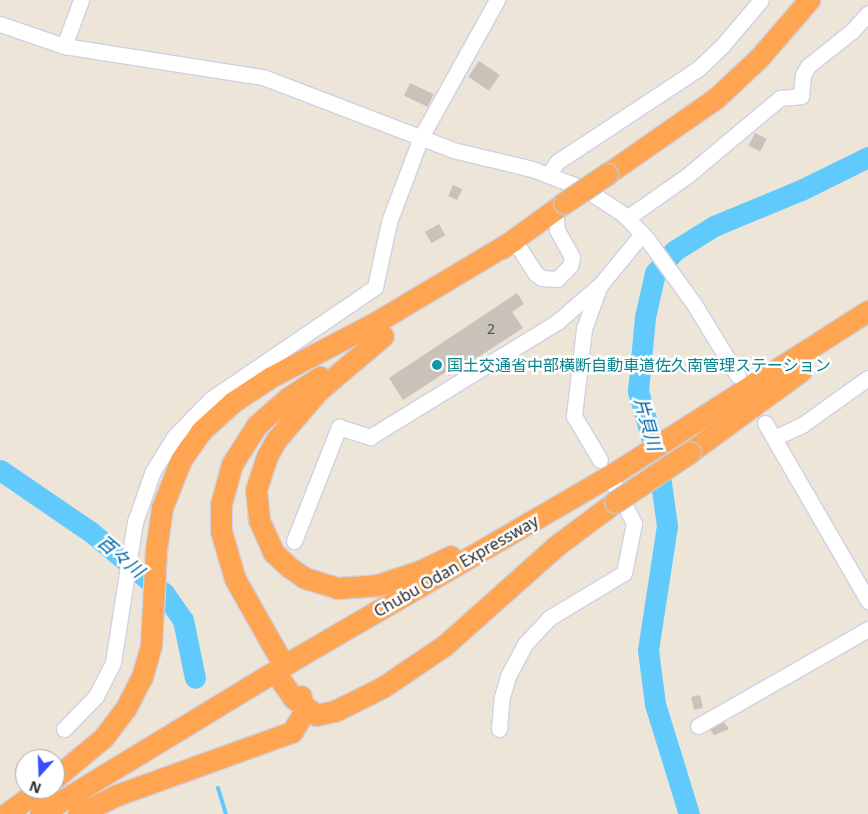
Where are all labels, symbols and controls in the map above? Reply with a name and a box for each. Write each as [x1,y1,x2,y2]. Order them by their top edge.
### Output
house number: 2 [487,321,495,337]
place label: 国土交通省中部横断自動車道佐久南管理ステーション [447,355,831,375]
marker: 国土交通省中部横断自動車道佐久南管理ステーション [431,359,443,371]
water label: 片貝川 [630,395,666,453]
street label: Chubu Odan Expressway [370,511,542,621]
water label: 百々川 [93,530,149,582]
north arrow [15,749,65,799]
text: N [26,777,44,799]

